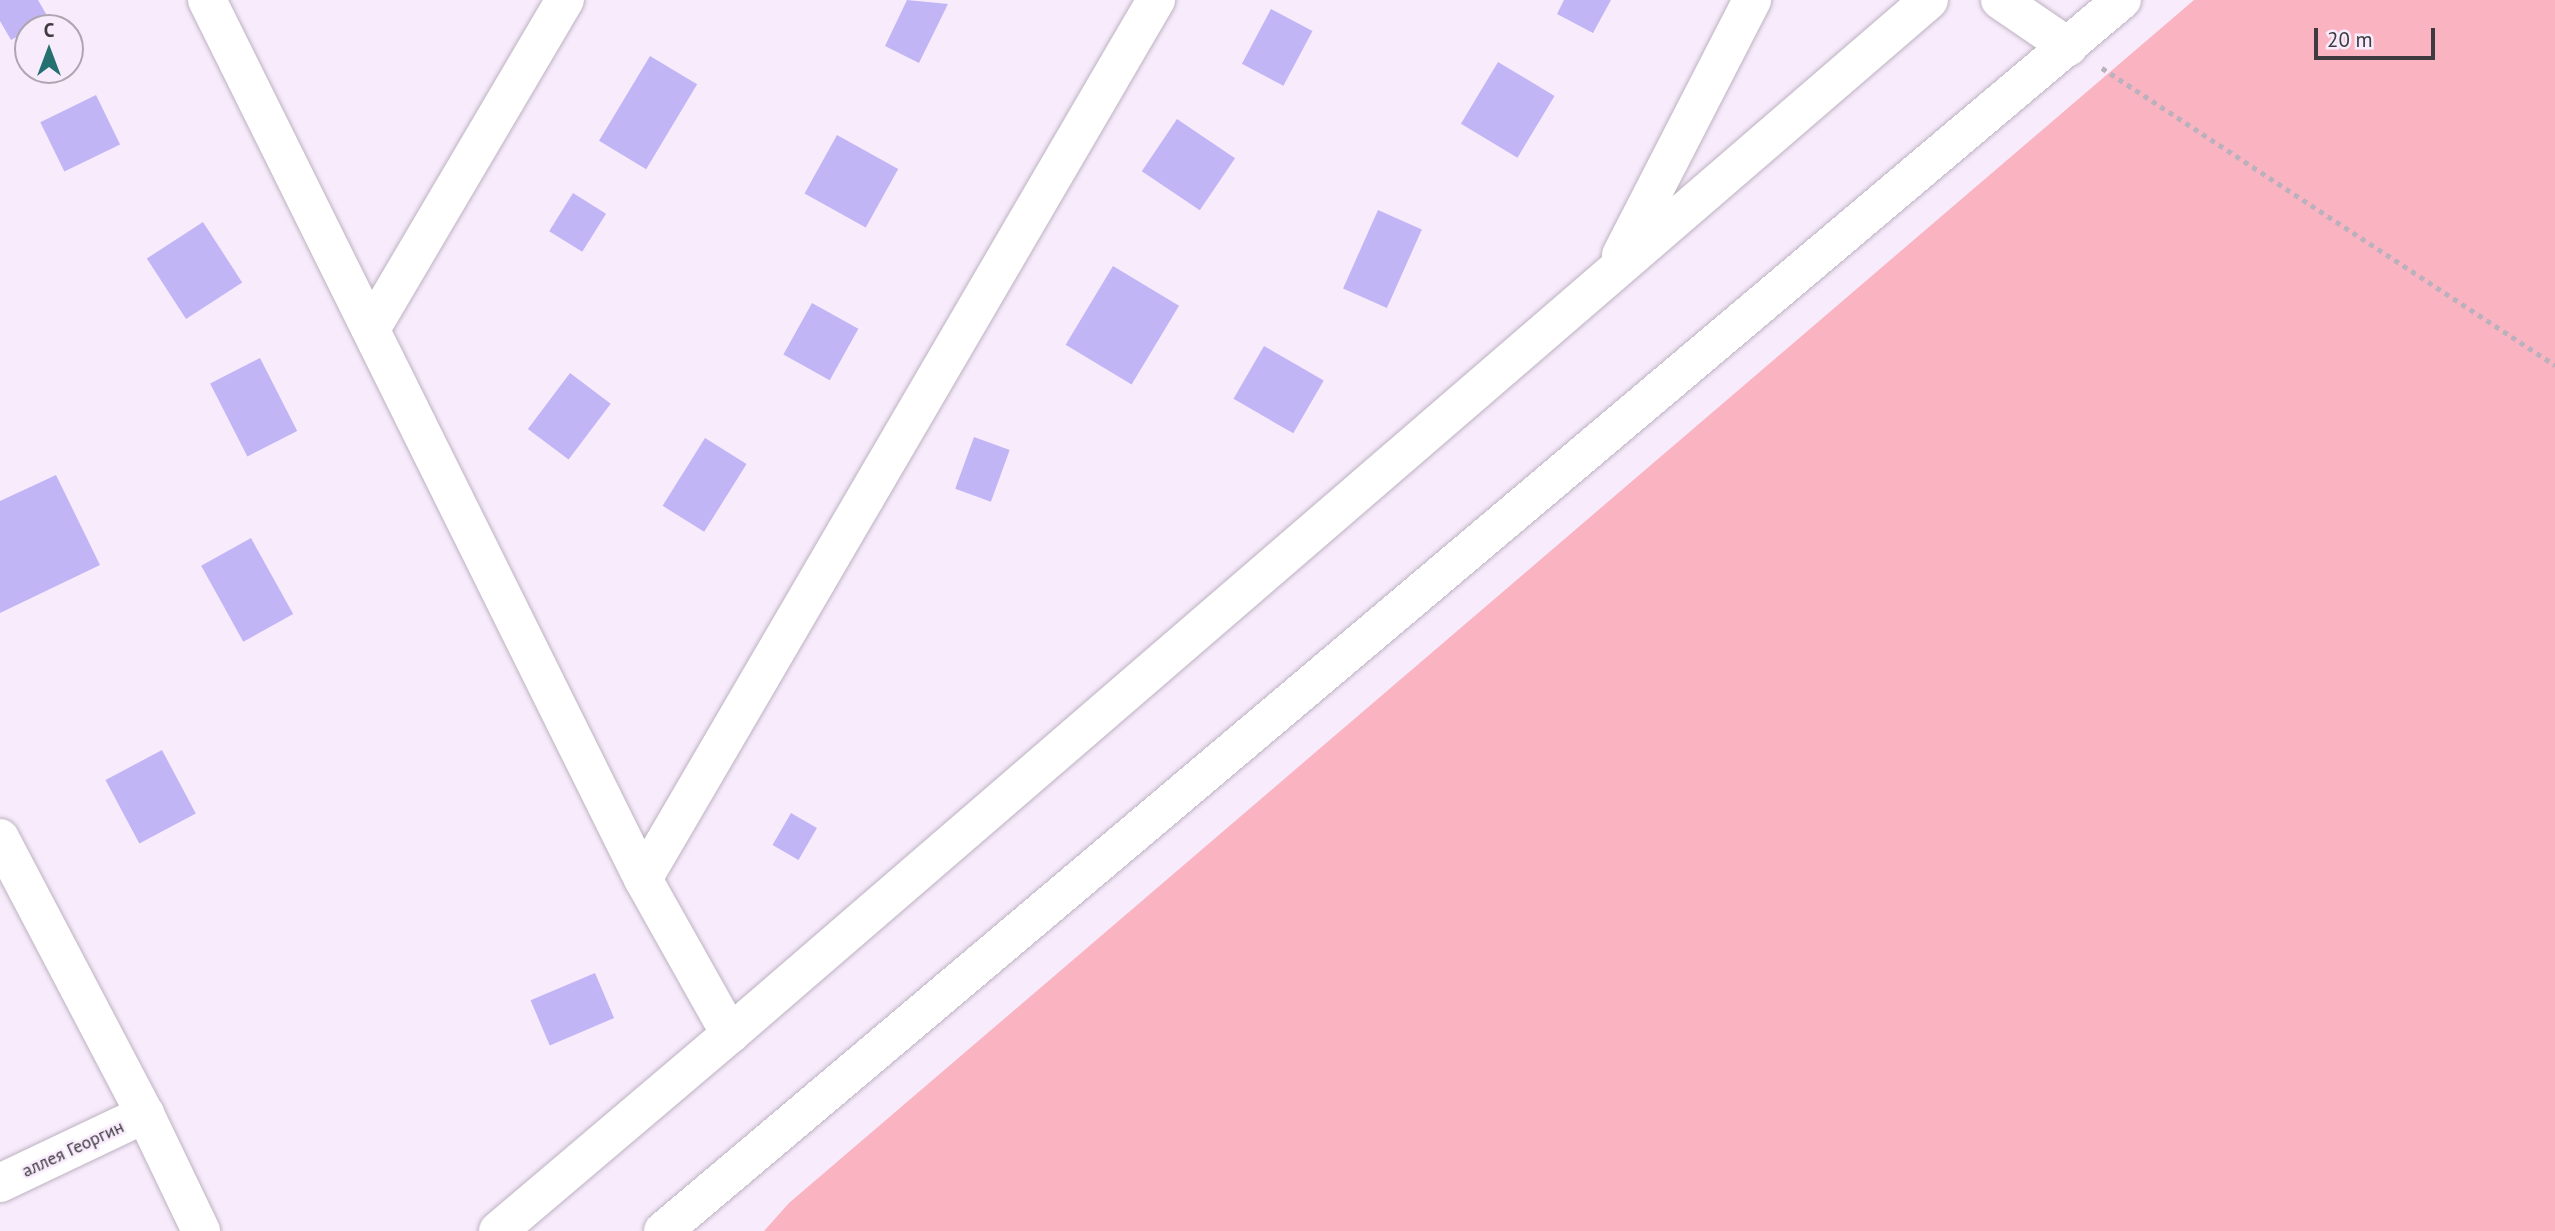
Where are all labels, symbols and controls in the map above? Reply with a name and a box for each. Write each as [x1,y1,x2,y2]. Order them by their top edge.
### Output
north arrow [14,14,84,84]
scale bar [2317,14,2438,58]
text: С [44,18,54,42]
text: 20 m [2327,26,2373,53]
street label: аллея Георгин [19,1116,127,1182]

